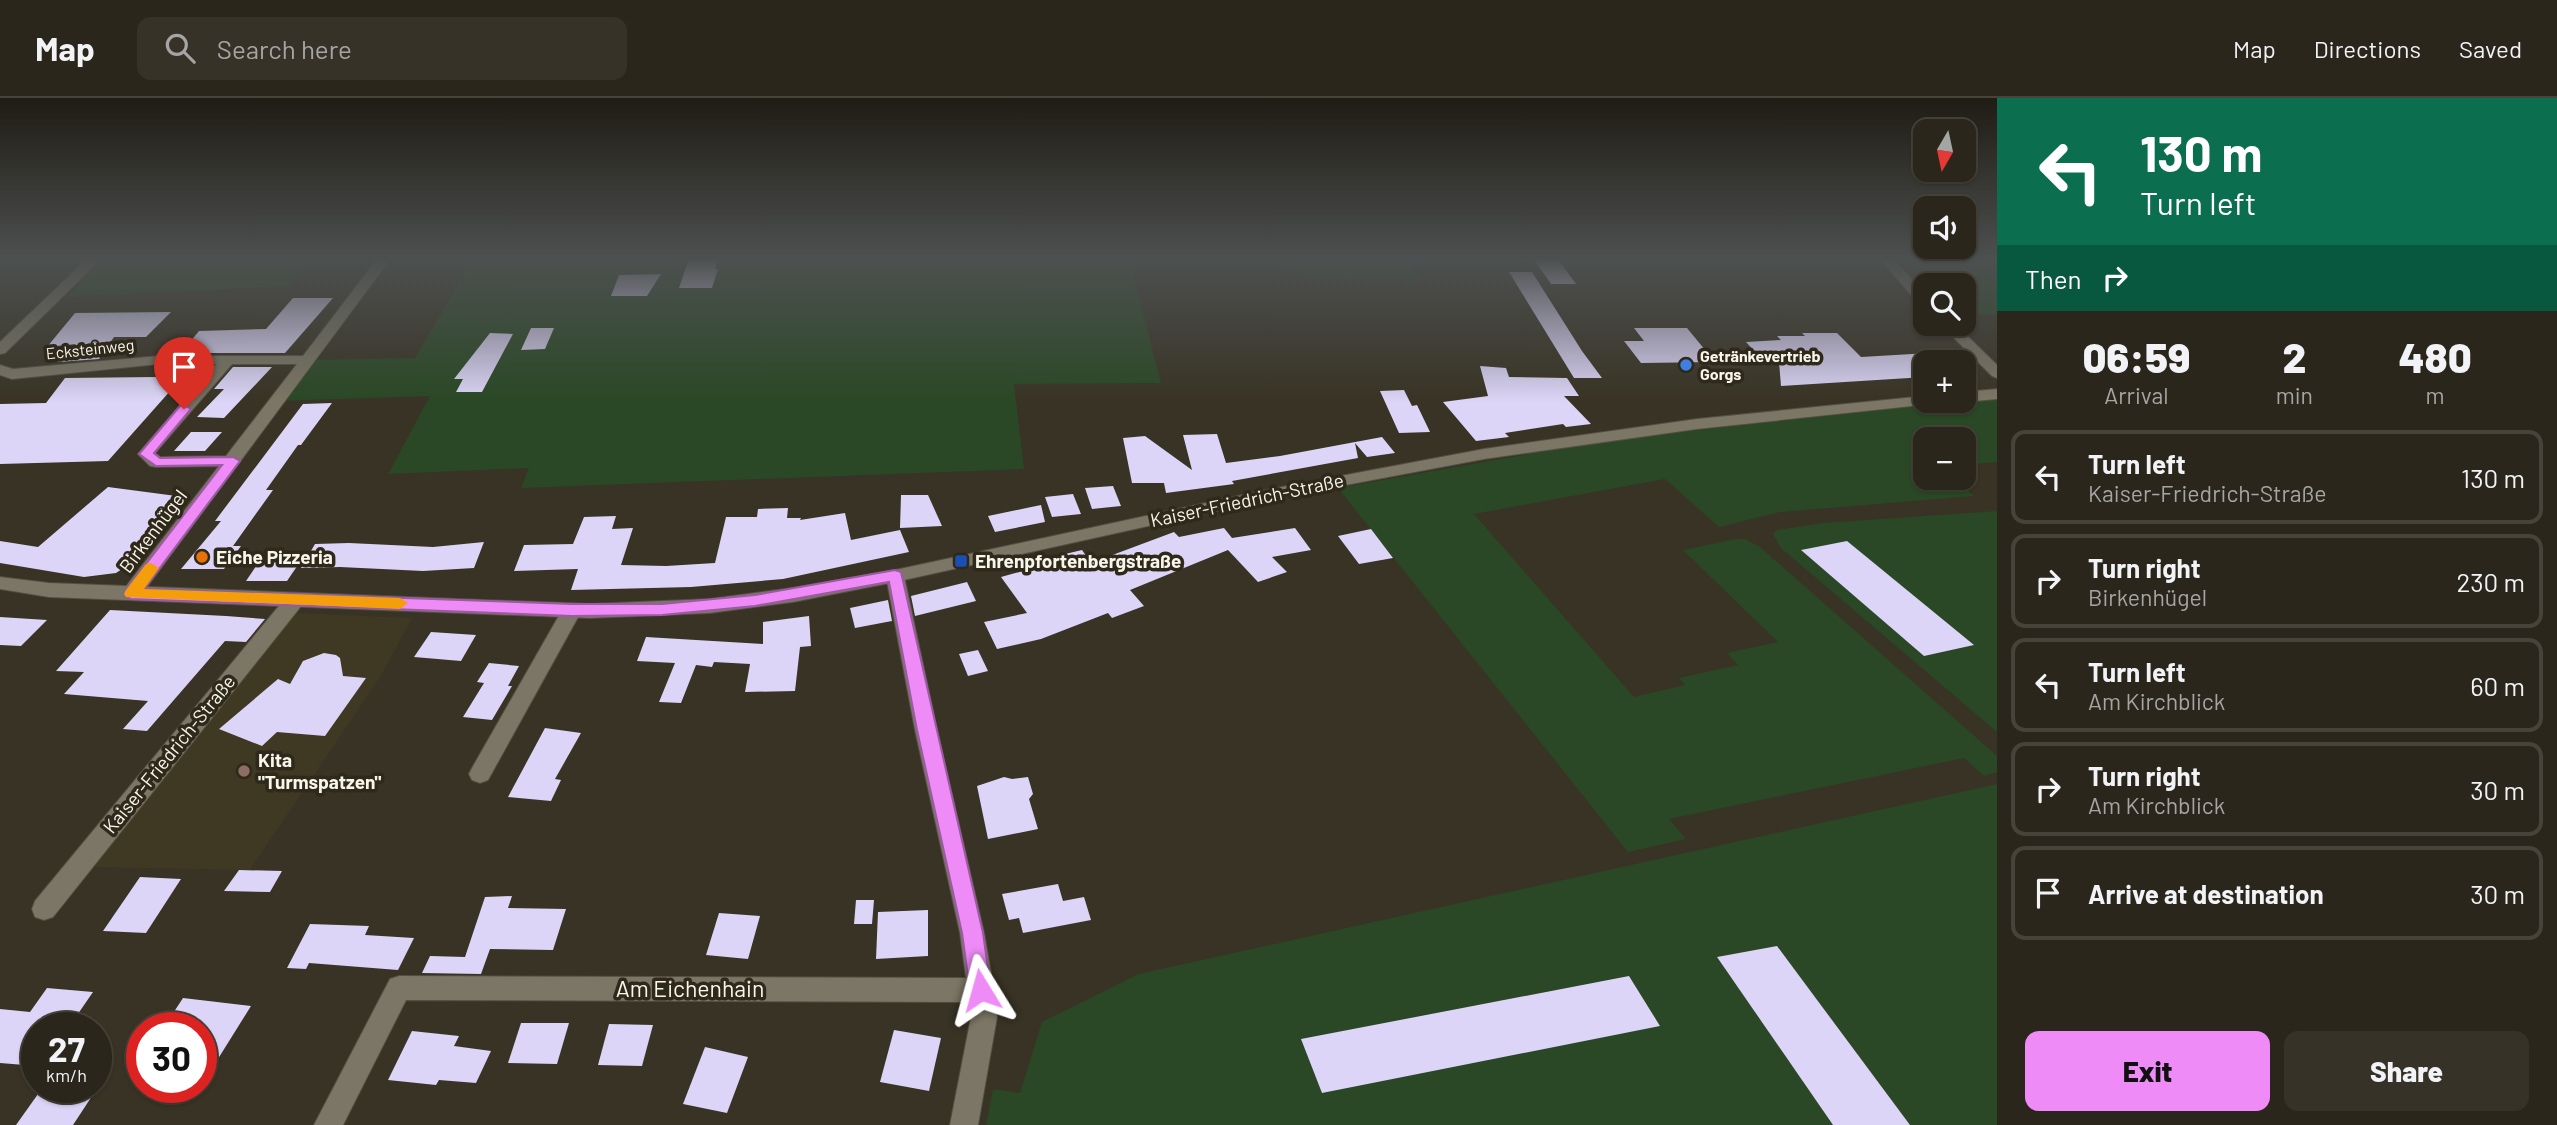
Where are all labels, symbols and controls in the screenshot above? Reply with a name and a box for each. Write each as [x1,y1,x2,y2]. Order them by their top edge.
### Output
search box [137,17,627,80]
text: Map [35,28,95,68]
icon: search [161,29,199,67]
text: Search here [217,33,352,64]
text: Map [2233,34,2276,63]
text: Directions [2314,34,2421,63]
text: Saved [2459,34,2522,63]
north arrow [1913,119,1976,182]
map controls [1913,119,1976,490]
text: 130 m [2140,123,2262,182]
icon: left [2025,126,2116,217]
text: Turn left [2140,183,2257,221]
button: sound [1913,196,1976,259]
icon: right [2096,259,2134,297]
text: Then [2025,263,2082,294]
button: search [1913,273,1976,336]
text: 06:59 [2082,331,2190,381]
text: 2 [2282,331,2306,381]
text: 480 [2398,331,2472,381]
street label: Ecksteinweg [45,334,135,363]
pin [154,337,214,409]
place label: Getränkevertrieb Gorgs [1700,346,1821,383]
icon: arrive [165,348,203,386]
button: + [1913,350,1976,413]
marker: Getränkevertrieb Gorgs [1678,357,1694,373]
text: Arrival [2104,381,2169,409]
text: min [2276,381,2313,409]
text: m [2425,381,2445,409]
button: − [1913,427,1976,490]
text: Turn left [2088,448,2186,479]
icon: left [2029,458,2067,496]
text: 130 m [2461,462,2525,493]
street label: Kaiser-Friedrich-Straße [1148,468,1346,531]
text: Kaiser-Friedrich-Straße [2088,479,2327,507]
street label: Birkenhügel [114,485,191,577]
place label: Eiche Pizzeria [216,545,333,568]
marker: Eiche Pizzeria [194,549,210,565]
place label: Ehrenpfortenbergstraße [975,549,1181,572]
text: Turn right [2088,552,2201,583]
marker: Ehrenpfortenbergstraße [953,553,969,569]
icon: right [2029,562,2067,600]
text: 230 m [2456,566,2525,597]
text: Birkenhügel [2088,583,2207,611]
text: Turn left [2088,656,2186,687]
icon: left [2029,666,2067,704]
street label: Kaiser-Friedrich-Straße [98,670,240,838]
text: 60 m [2470,670,2525,701]
text: Am Kirchblick [2088,687,2225,715]
place label: Kita "Turmspatzen" [258,748,382,793]
text: Turn right [2088,760,2201,791]
marker: Kita "Turmspatzen" [236,763,252,779]
icon: right [2029,770,2067,808]
text: 30 m [2470,774,2525,805]
text: Am Kirchblick [2088,791,2225,819]
icon: arrive [2029,874,2067,912]
text: Arrive at destination [2088,878,2324,909]
text: 30 m [2470,878,2525,909]
position arrow [944,953,1018,1027]
street label: Am Eichenhain [616,974,764,1002]
speed limit sign: 30 [126,1012,217,1103]
text: 27 [48,1027,85,1069]
button: Exit [2025,1031,2270,1111]
button: Share [2284,1031,2529,1111]
text: km/h [46,1064,87,1086]

